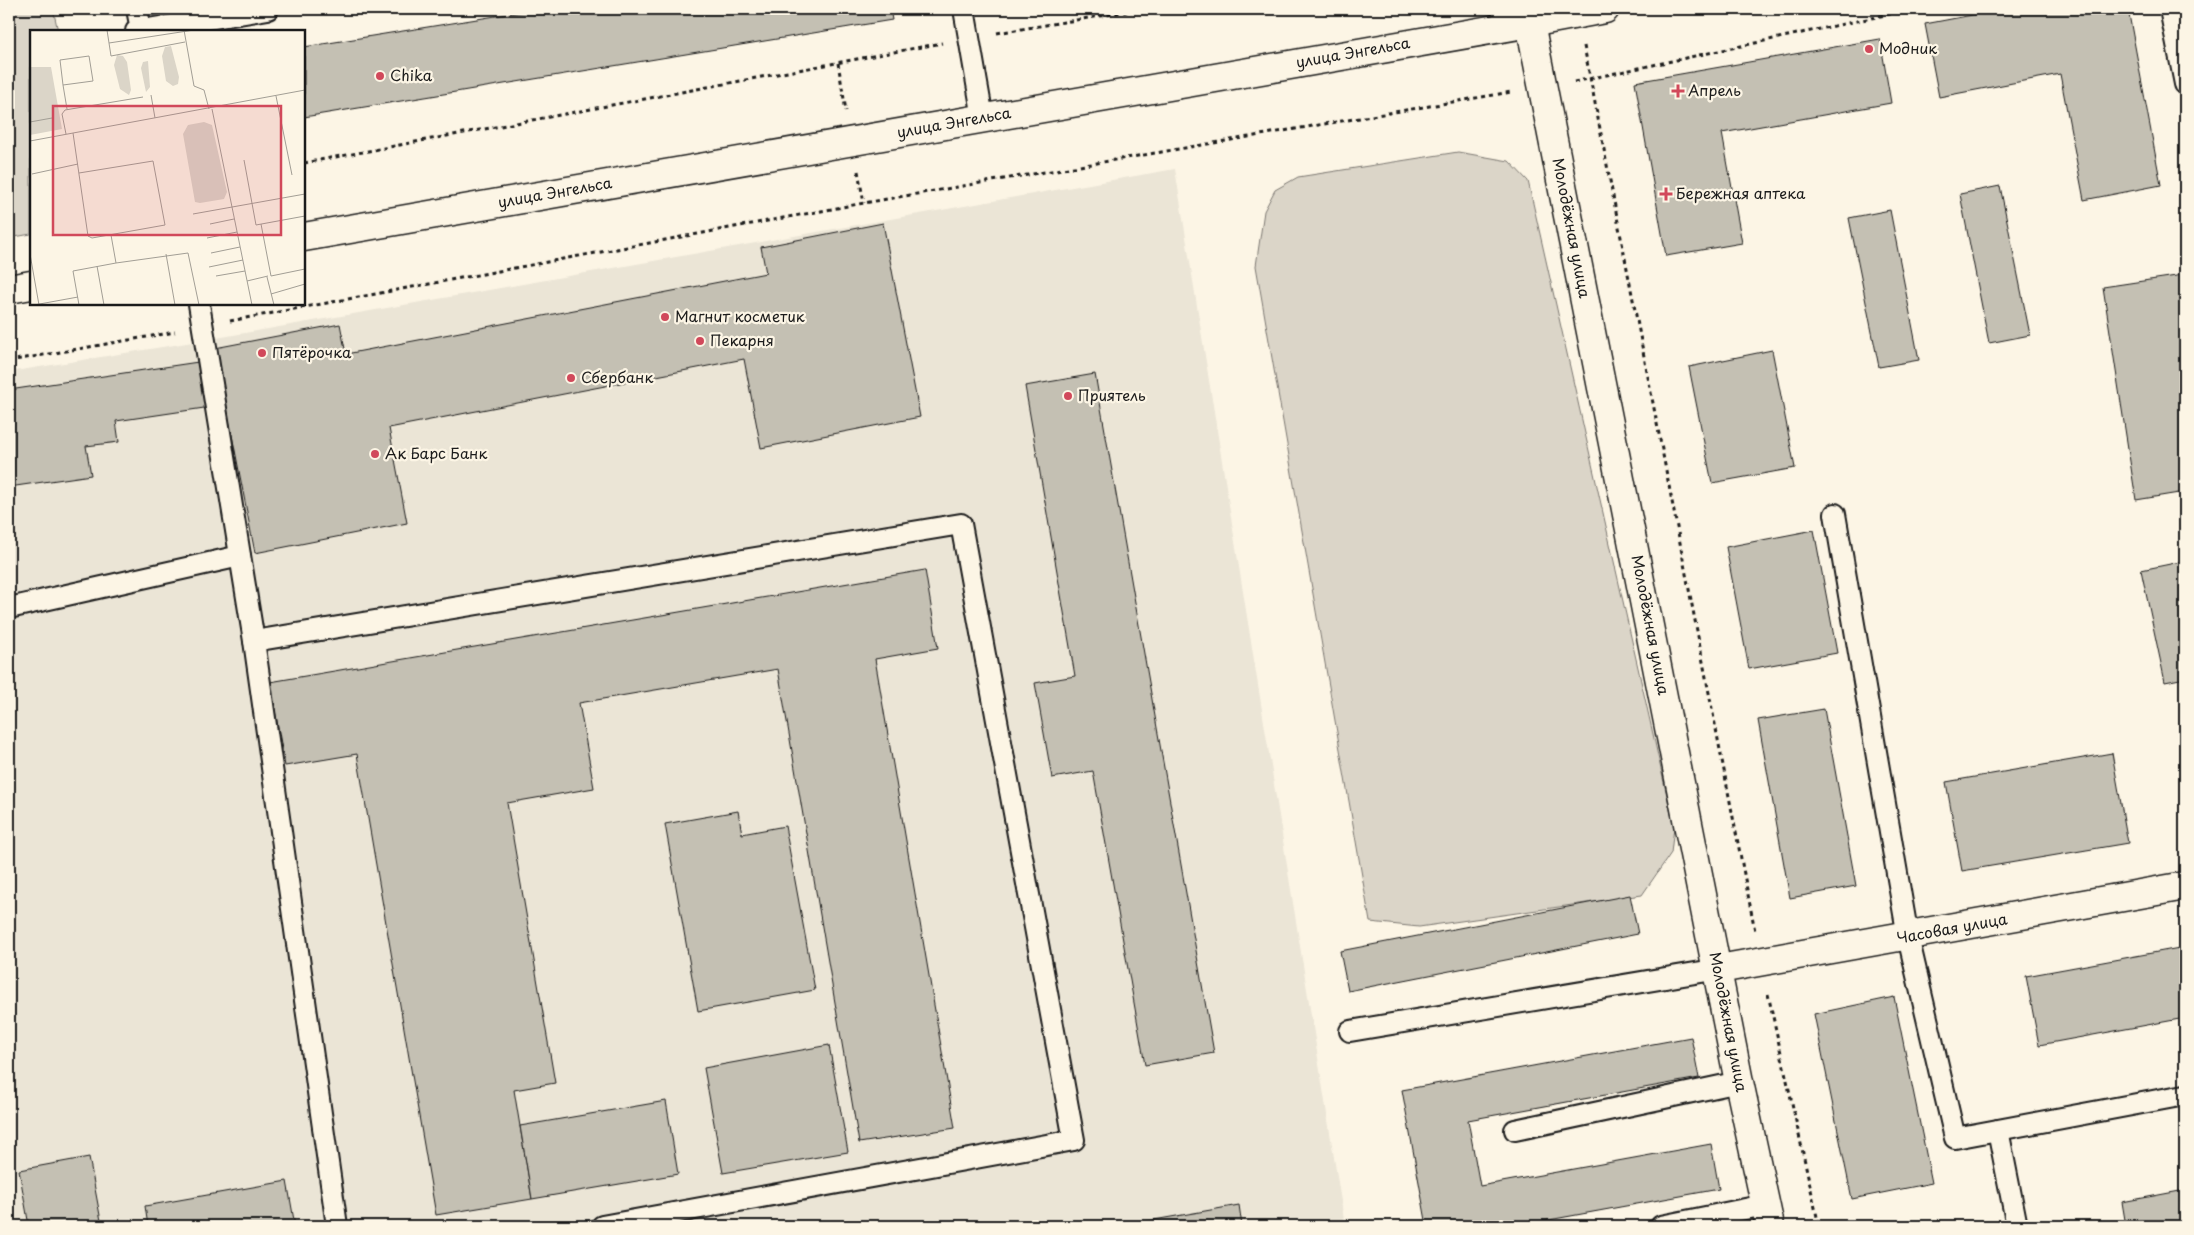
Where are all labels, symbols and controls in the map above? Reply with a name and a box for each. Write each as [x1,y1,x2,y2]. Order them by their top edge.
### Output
inset map [30,30,305,305]
street label: улица Энгельса [1294,30,1412,73]
place label: Модник [1879,36,1937,59]
marker: Модник [1863,43,1875,55]
place label: Chika [390,63,433,86]
marker: Chika [374,70,386,82]
place label: Апрель [1688,78,1741,101]
marker: Апрель [1672,85,1684,97]
street label: улица Энгельса [895,100,1013,143]
street label: Молодёжная улица [1548,156,1597,300]
street label: улица Энгельса [496,170,614,213]
place label: Бережная аптека [1676,181,1806,204]
marker: Бережная аптека [1660,188,1672,200]
place label: Магнит косметик [675,304,805,327]
marker: Магнит косметик [659,311,671,323]
place label: Пекарня [710,328,774,351]
marker: Пекарня [694,335,706,347]
place label: Пятёрочка [272,340,352,363]
marker: Пятёрочка [256,347,268,359]
place label: Сбербанк [581,365,653,388]
marker: Сбербанк [565,372,577,384]
place label: Приятель [1078,383,1146,406]
marker: Приятель [1062,390,1074,402]
place label: Ак Барс Банк [385,441,487,464]
marker: Ак Барс Банк [369,448,381,460]
street label: Молодёжная улица [1627,553,1676,697]
street label: Часовая улица [1895,906,2009,949]
street label: Молодёжная улица [1705,950,1754,1094]

